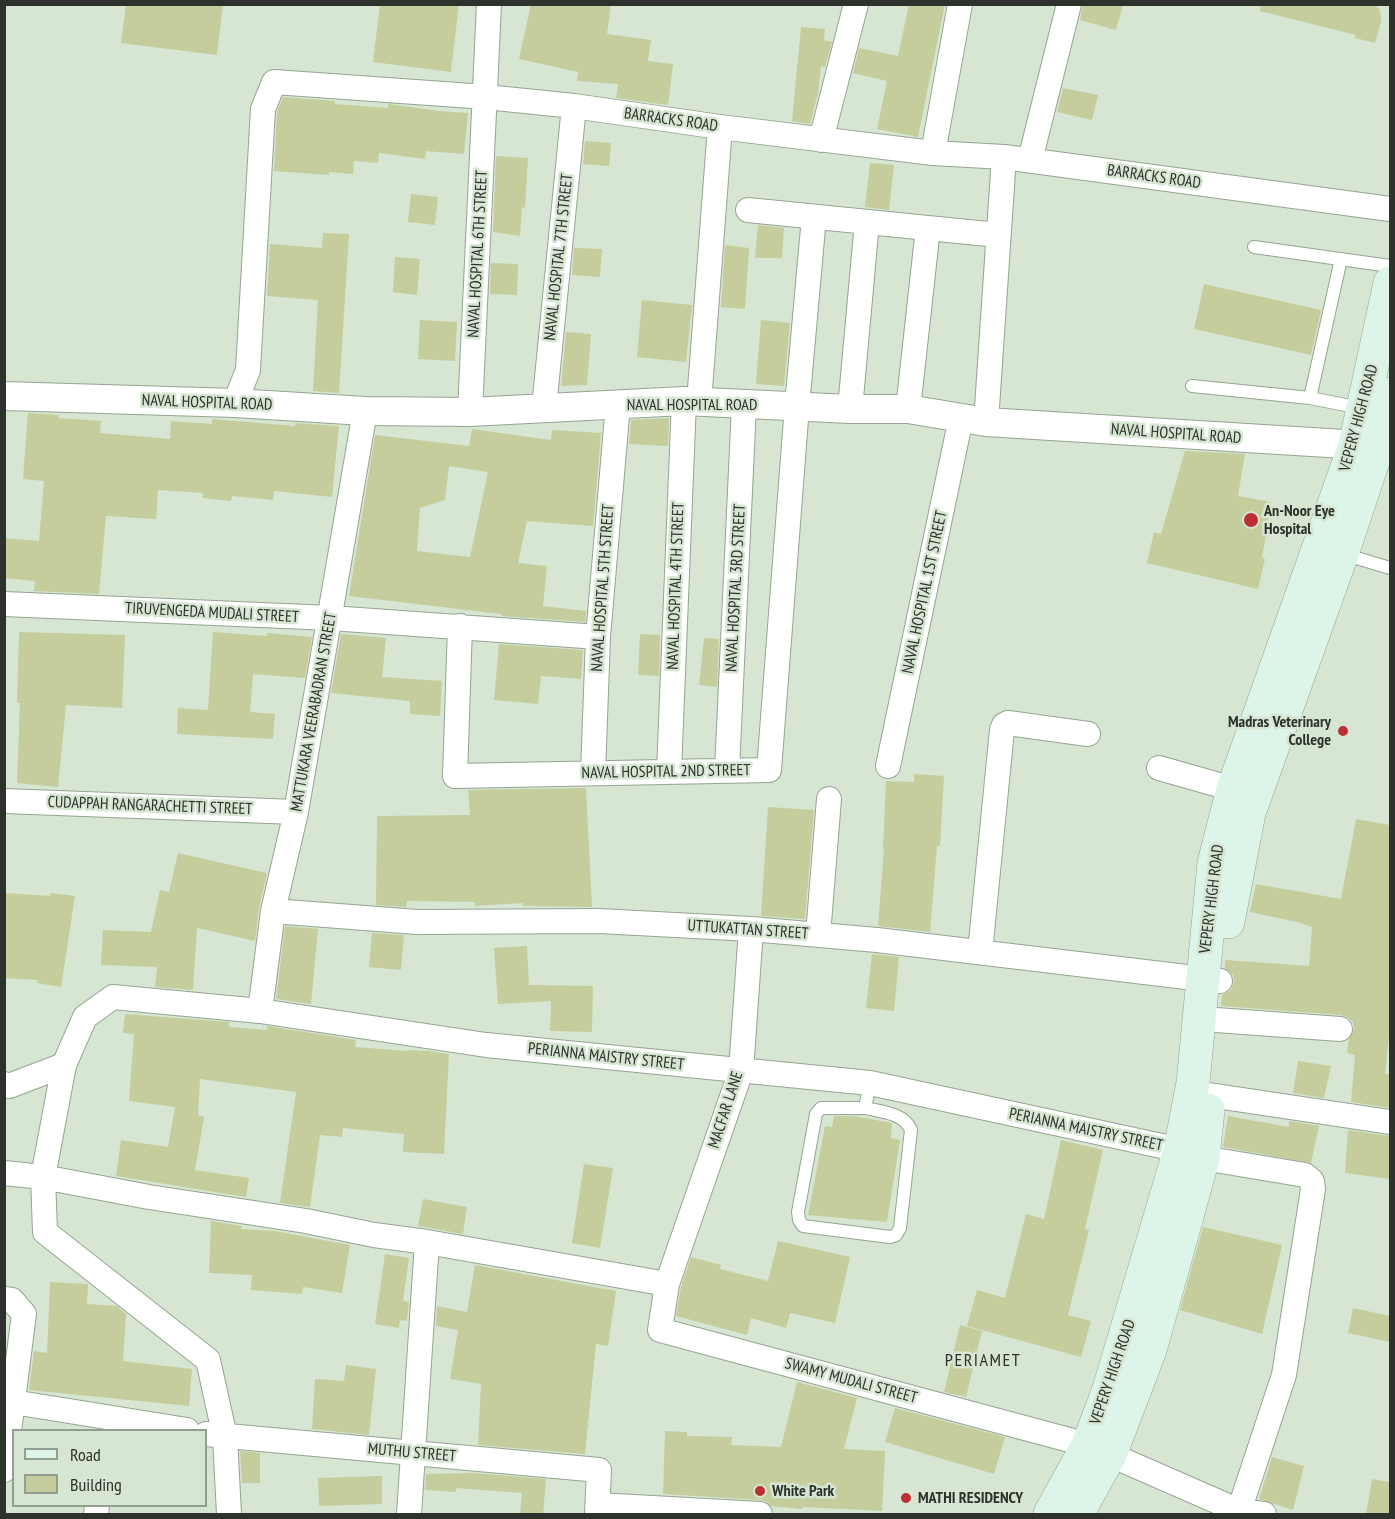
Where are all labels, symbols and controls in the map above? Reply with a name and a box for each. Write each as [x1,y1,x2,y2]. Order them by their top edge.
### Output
street label: BARRACKS ROAD [623,104,719,136]
street label: BARRACKS ROAD [1106,161,1202,193]
street label: NAVAL HOSPITAL 6TH STREET [464,170,492,338]
street label: NAVAL HOSPITAL 7TH STREET [541,173,577,341]
street label: VEPERY HIGH ROAD [1336,362,1382,474]
street label: NAVAL HOSPITAL ROAD [141,391,273,415]
street label: NAVAL HOSPITAL ROAD [627,395,757,415]
street label: NAVAL HOSPITAL ROAD [1110,420,1242,448]
place label: An-Noor Eye Hospital [1264,501,1335,539]
street label: NAVAL HOSPITAL 4TH STREET [663,502,689,670]
street label: NAVAL HOSPITAL 5TH STREET [588,504,618,672]
street label: NAVAL HOSPITAL 3RD STREET [722,504,750,672]
street label: NAVAL HOSPITAL 1ST STREET [898,509,952,675]
marker: An-Noor Eye Hospital [1242,511,1260,529]
street label: TIRUVENGEDA MUDALI STREET [125,599,299,627]
street label: MATTUKARA VEERABADRAN STREET [287,611,341,813]
place label: Madras Veterinary College [1228,712,1331,750]
marker: Madras Veterinary College [1336,724,1350,738]
street label: NAVAL HOSPITAL 2ND STREET [581,761,751,783]
street label: CUDAPPAH RANGARACHETTI STREET [47,793,253,819]
street label: VEPERY HIGH ROAD [1196,843,1228,955]
street label: UTTUKATTAN STREET [687,916,809,944]
street label: PERIANNA MAISTRY STREET [527,1039,685,1075]
street label: MACFAR LANE [705,1069,747,1151]
street label: PERIANNA MAISTRY STREET [1007,1104,1165,1156]
street label: VEPERY HIGH ROAD [1086,1317,1140,1427]
district label: PERIAMET [945,1350,1021,1372]
street label: SWAMY MUDALI STREET [783,1354,919,1408]
legend [12,1429,207,1507]
street label: MUTHU STREET [367,1440,457,1466]
text: Road [70,1443,101,1466]
text: Building [70,1473,122,1496]
place label: White Park [772,1481,834,1501]
marker: White Park [753,1484,767,1498]
place label: MATHI RESIDENCY [918,1488,1023,1508]
marker: MATHI RESIDENCY [899,1491,913,1505]

